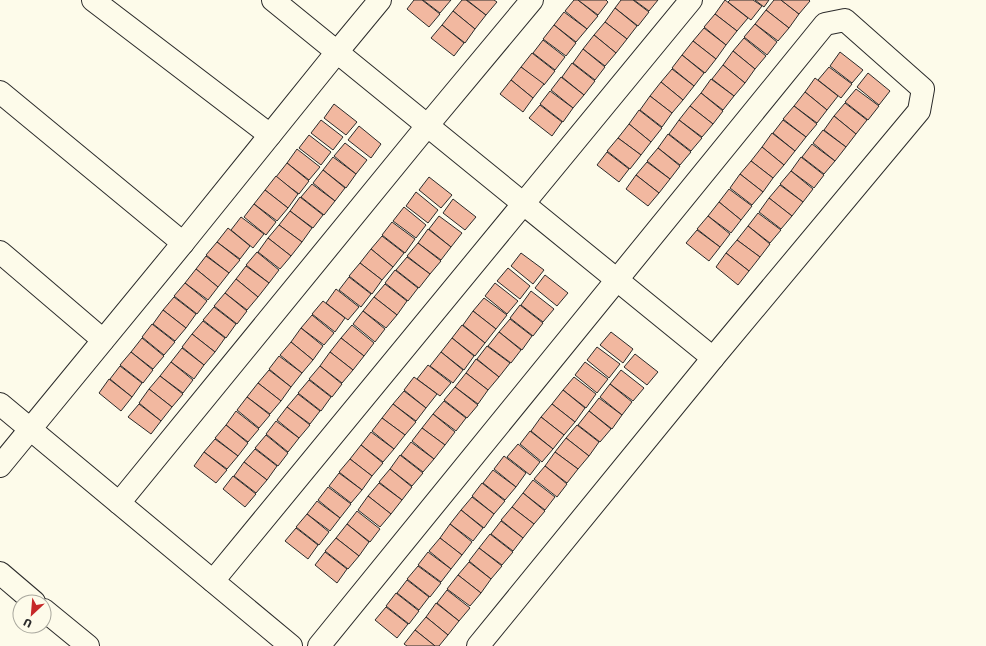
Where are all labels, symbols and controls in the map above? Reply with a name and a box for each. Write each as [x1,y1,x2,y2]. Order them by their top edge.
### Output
north arrow [12,594,52,634]
text: U [21,615,34,630]

